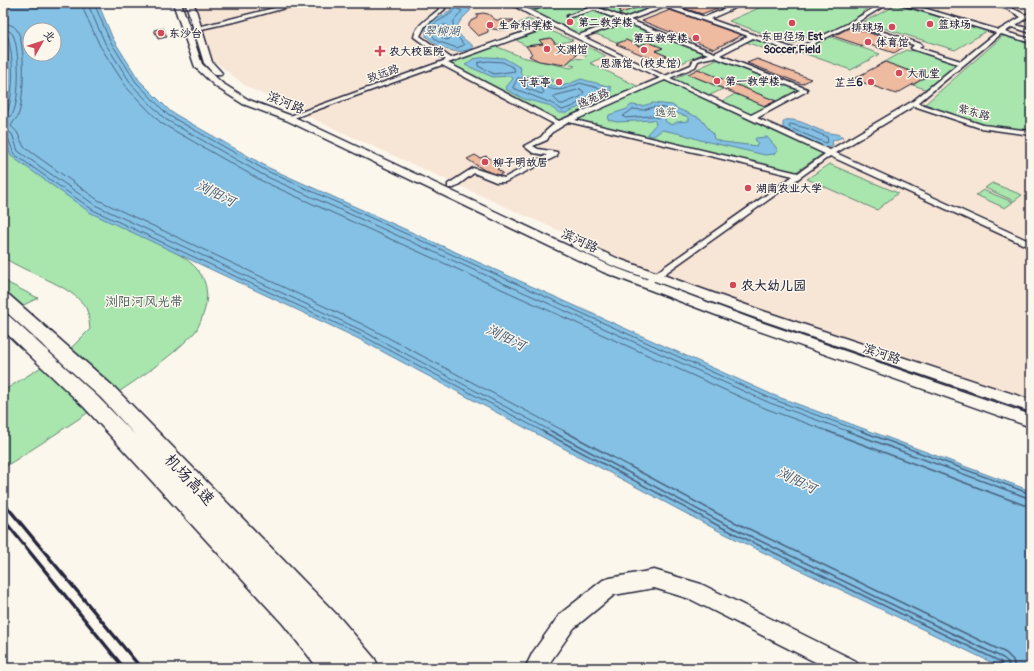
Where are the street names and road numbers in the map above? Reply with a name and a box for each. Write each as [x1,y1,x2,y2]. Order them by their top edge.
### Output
street label: 致远路 [365,62,401,85]
street label: 逸苑路 [575,86,611,111]
street label: 滨河路 [265,88,307,118]
street label: 紫东路 [956,102,992,123]
street label: 滨河路 [559,225,601,256]
street label: 滨河路 [861,340,903,368]
street label: 机场高速 [160,450,219,510]

